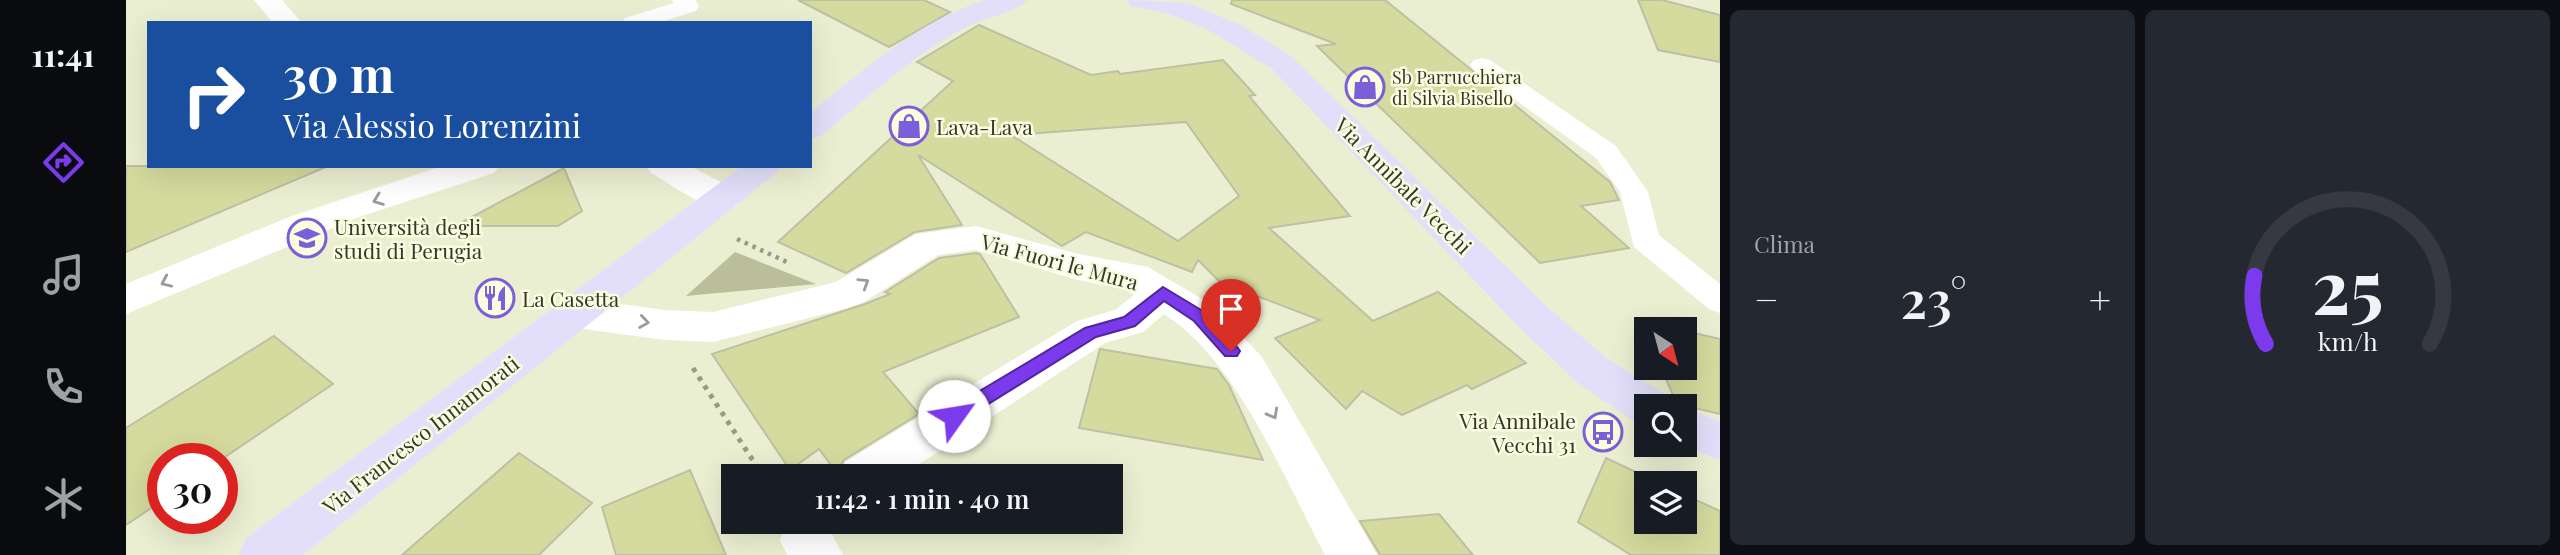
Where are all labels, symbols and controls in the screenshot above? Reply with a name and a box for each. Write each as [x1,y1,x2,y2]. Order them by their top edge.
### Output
text: 11:41 [32,32,94,75]
text: 30 m [283,40,394,105]
icon: right [168,49,259,140]
place label: Sb Parrucchiera di Silvia Bisello [1392,65,1522,110]
shop icon: Sb Parrucchiera di Silvia Bisello [1344,66,1386,108]
text: Via Alessio Lorenzini [283,103,581,146]
shop icon: Lava-Lava [888,105,930,147]
street label: Via Annibale Vecchi [1329,110,1478,259]
place label: Lava-Lava [936,112,1033,140]
icon: directions [39,138,88,187]
one-way arrow [372,191,384,205]
place label: Università degli studi di Perugia [334,212,483,264]
school or university icon: Università degli studi di Perugia [286,217,328,259]
street label: Via Fuori le Mura [977,226,1142,296]
text: Clima [1754,228,1815,259]
text: 25 [2312,235,2383,332]
icon: music [39,250,88,299]
text: 23° [1901,263,1967,332]
text: − [1754,273,1779,324]
text: + [2089,273,2111,324]
one-way arrow [161,274,173,288]
restaurant icon: La Casetta [474,277,516,319]
one-way arrow [857,278,870,291]
pin [1201,279,1261,351]
place label: La Casetta [522,284,620,312]
icon: arrive [1212,290,1250,328]
one-way arrow [638,315,650,330]
north arrow [1634,317,1698,380]
map controls [1634,317,1697,534]
text: km/h [2318,323,2378,356]
street label: Via Francesco Innamorati [315,349,524,520]
icon: phone [39,362,88,411]
position arrow [917,379,991,453]
button: search [1634,394,1697,457]
place label: Via Annibale Vecchi 31 [1458,406,1576,458]
one-way arrow [1265,407,1278,420]
bus stop icon: Via Annibale Vecchi 31 [1582,411,1624,453]
speed limit sign: 30 [147,443,238,534]
button: layers [1634,471,1697,534]
icon: climate [39,474,88,523]
text: 11:42 · 1 min · 40 m [815,481,1029,516]

